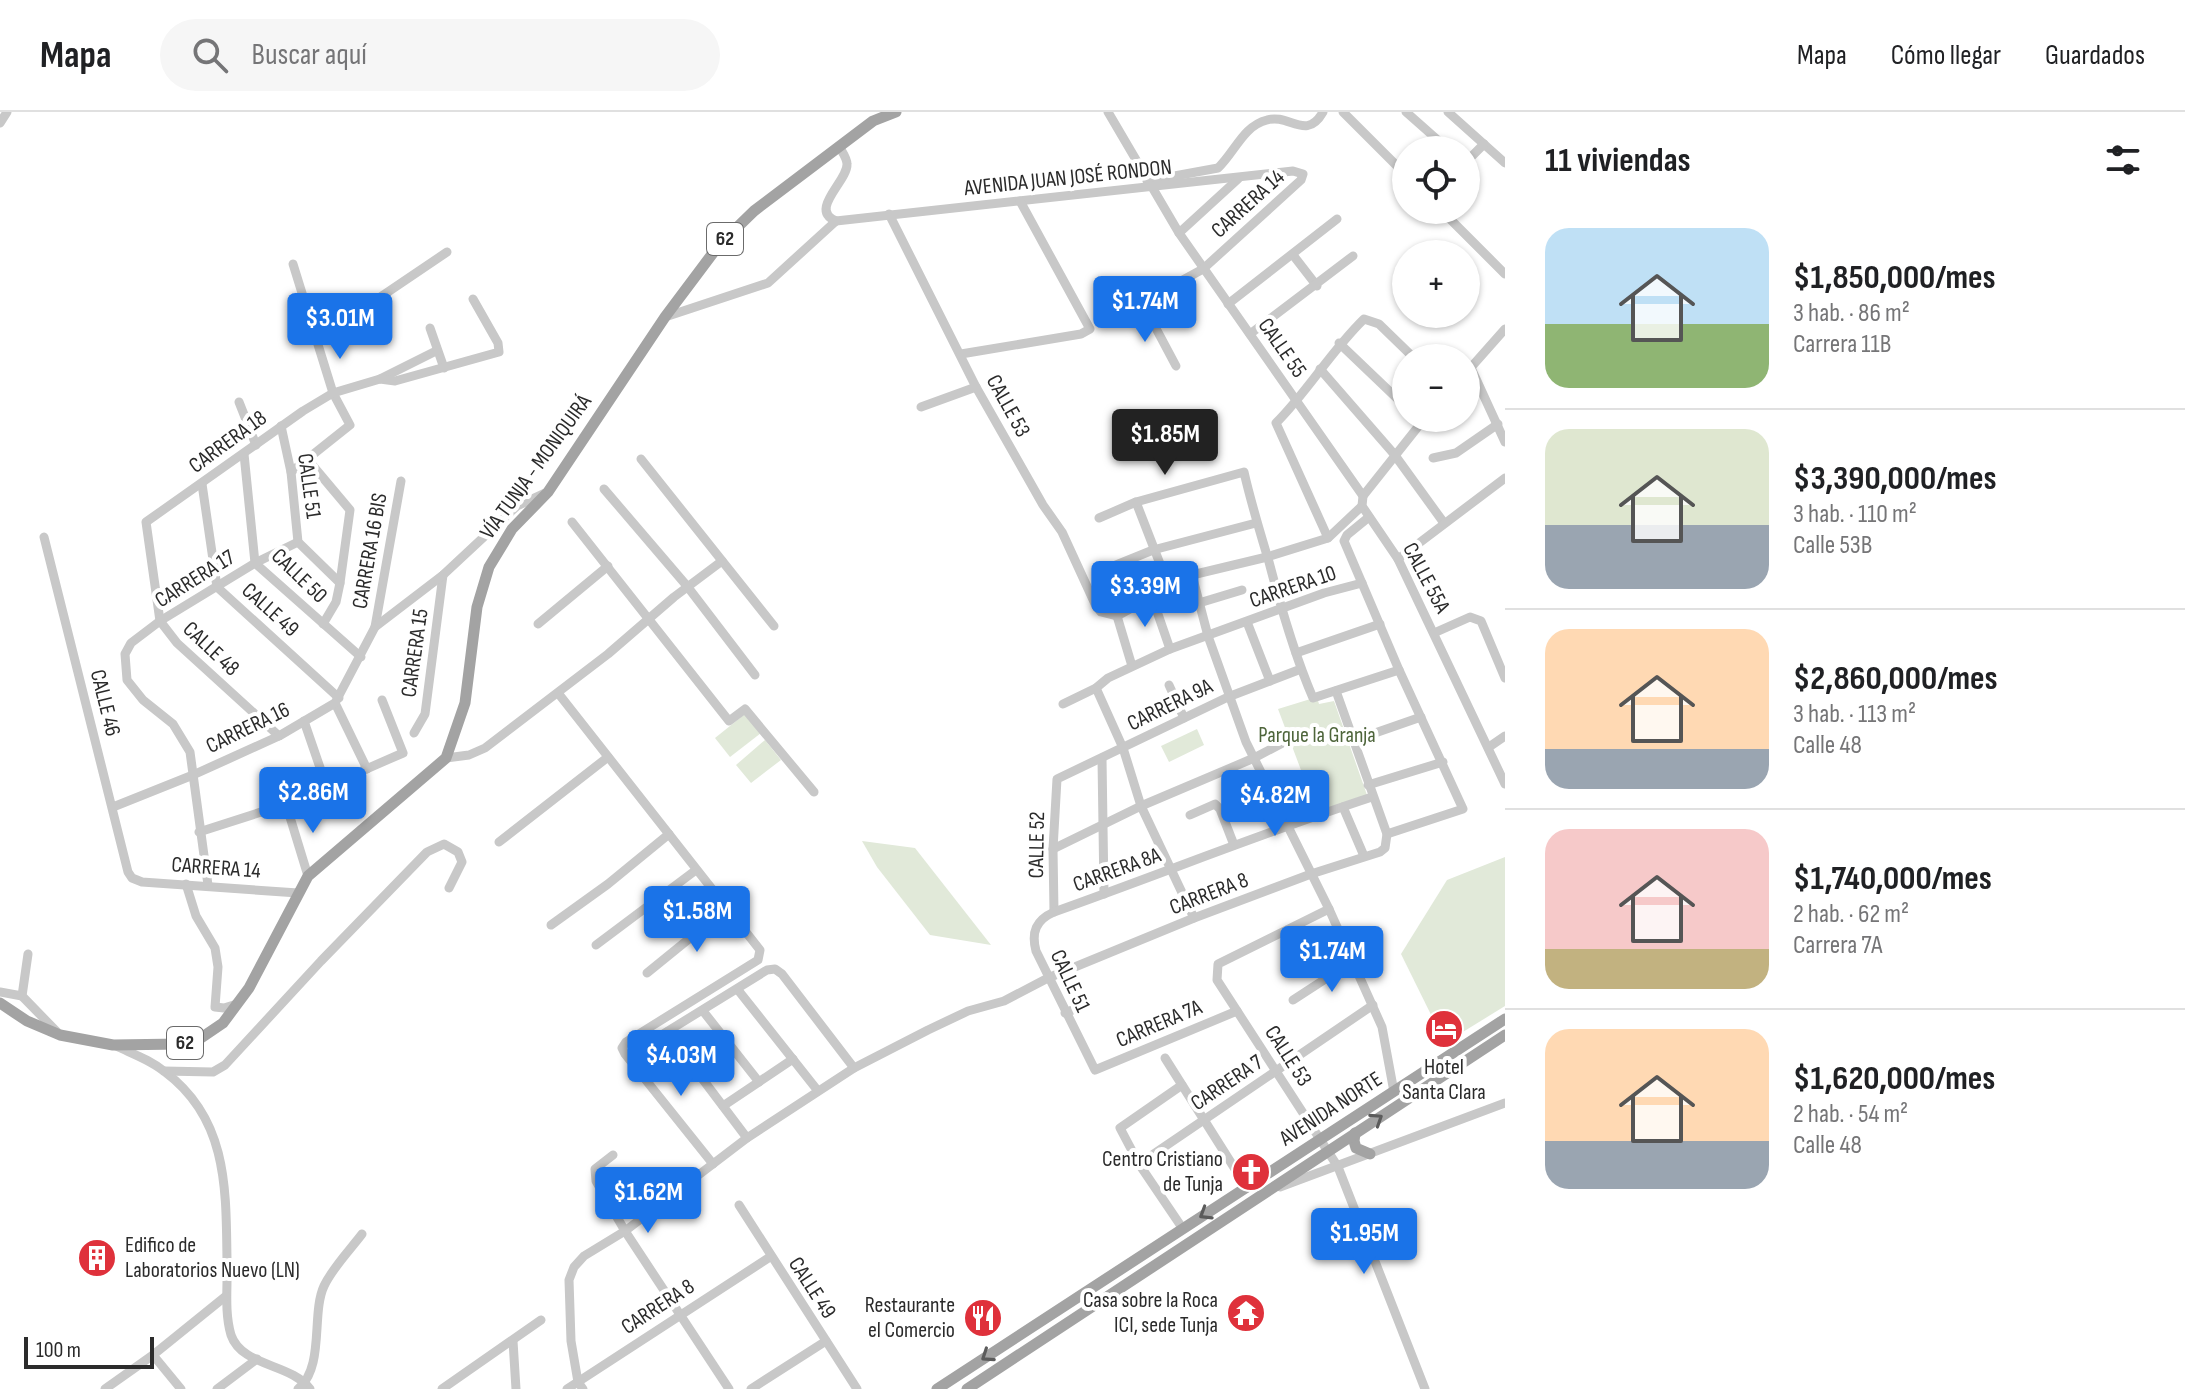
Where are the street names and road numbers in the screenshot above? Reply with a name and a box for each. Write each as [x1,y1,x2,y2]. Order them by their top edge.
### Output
street label: AVENIDA JUAN JOSÉ RONDON [962,154,1173,202]
street label: CARRERA 14 [1206,164,1290,244]
road number: 62 [707,223,743,255]
street label: CALLE 55 [1252,313,1312,383]
street label: CALLE 53 [980,370,1036,442]
street label: VÍA TUNJA - MONIQUIRÁ [474,389,598,545]
street label: CARRERA 18 [184,405,272,479]
street label: CALLE 51 [291,452,327,521]
street label: CARRERA 16 BIS [347,491,393,611]
street label: CALLE 55A [1396,538,1456,618]
street label: CALLE 50 [265,543,333,609]
street label: CARRERA 17 [150,544,240,614]
street label: CARRERA 10 [1246,560,1340,614]
street label: CALLE 49 [236,577,304,643]
street label: CARRERA 15 [395,607,435,699]
street label: CALLE 48 [177,616,245,682]
street label: CALLE 46 [84,667,126,739]
street label: CARRERA 9A [1123,673,1218,737]
street label: CARRERA 16 [202,696,294,760]
street label: CALLE 52 [1023,811,1051,879]
street label: CARRERA 8A [1069,841,1165,898]
street label: CARRERA 14 [171,851,261,885]
street label: CARRERA 8 [1166,867,1252,921]
street label: CALLE 51 [1044,946,1096,1017]
street label: CARRERA 7A [1112,994,1206,1054]
street label: CALLE 53 [1258,1021,1318,1091]
road number: 62 [167,1027,203,1059]
street label: CARRERA 7 [1186,1049,1268,1117]
street label: AVENIDA NORTE [1274,1066,1387,1153]
street label: CALLE 49 [782,1252,842,1324]
street label: CARRERA 8 [616,1273,700,1341]

